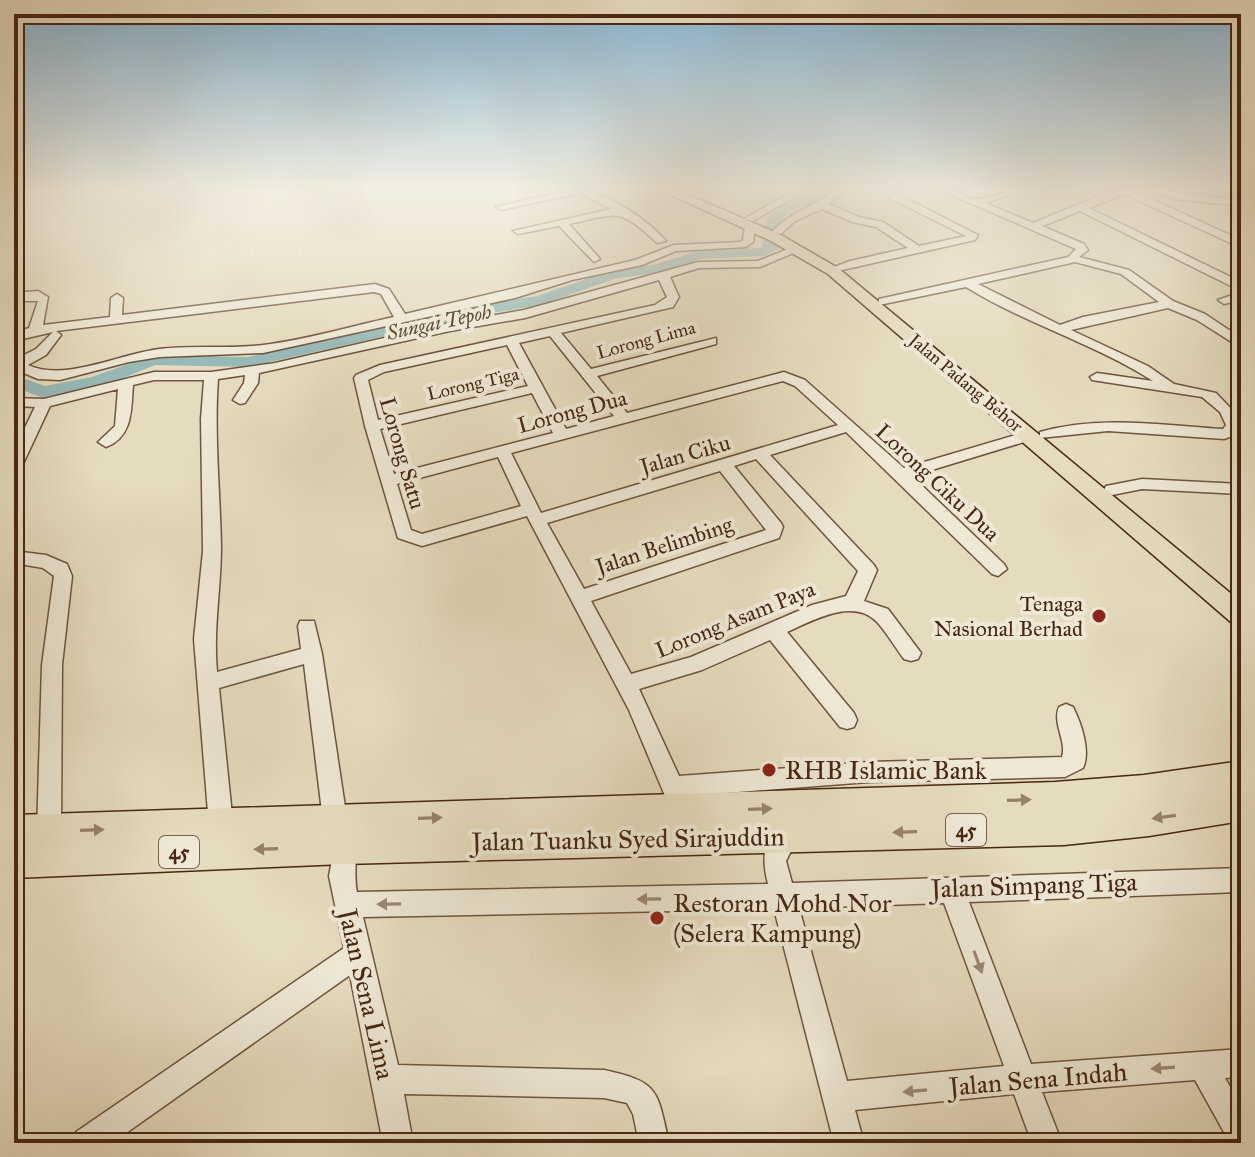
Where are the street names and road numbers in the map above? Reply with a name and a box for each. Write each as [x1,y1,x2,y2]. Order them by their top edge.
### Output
street label: Lorong Lima [594,316,698,365]
street label: Jalan Padang Behor [902,328,1028,438]
street label: Lorong Tiga [425,363,522,406]
street label: Lorong Dua [514,384,630,439]
street label: Lorong Satu [374,394,431,512]
street label: Lorong Ciku Dua [870,418,1006,547]
street label: Jalan Ciku [635,429,734,481]
street label: Jalan Belimbing [590,510,737,581]
street label: Lorong Asam Paya [651,575,820,664]
road number: 45 [946,814,986,846]
street label: Jalan Tuanku Syed Sirajuddin [468,820,785,858]
road number: 45 [159,836,199,868]
street label: Jalan Simpang Tiga [927,865,1138,905]
street label: Jalan Sena Lima [331,903,402,1082]
street label: Jalan Sena Indah [945,1055,1129,1103]

